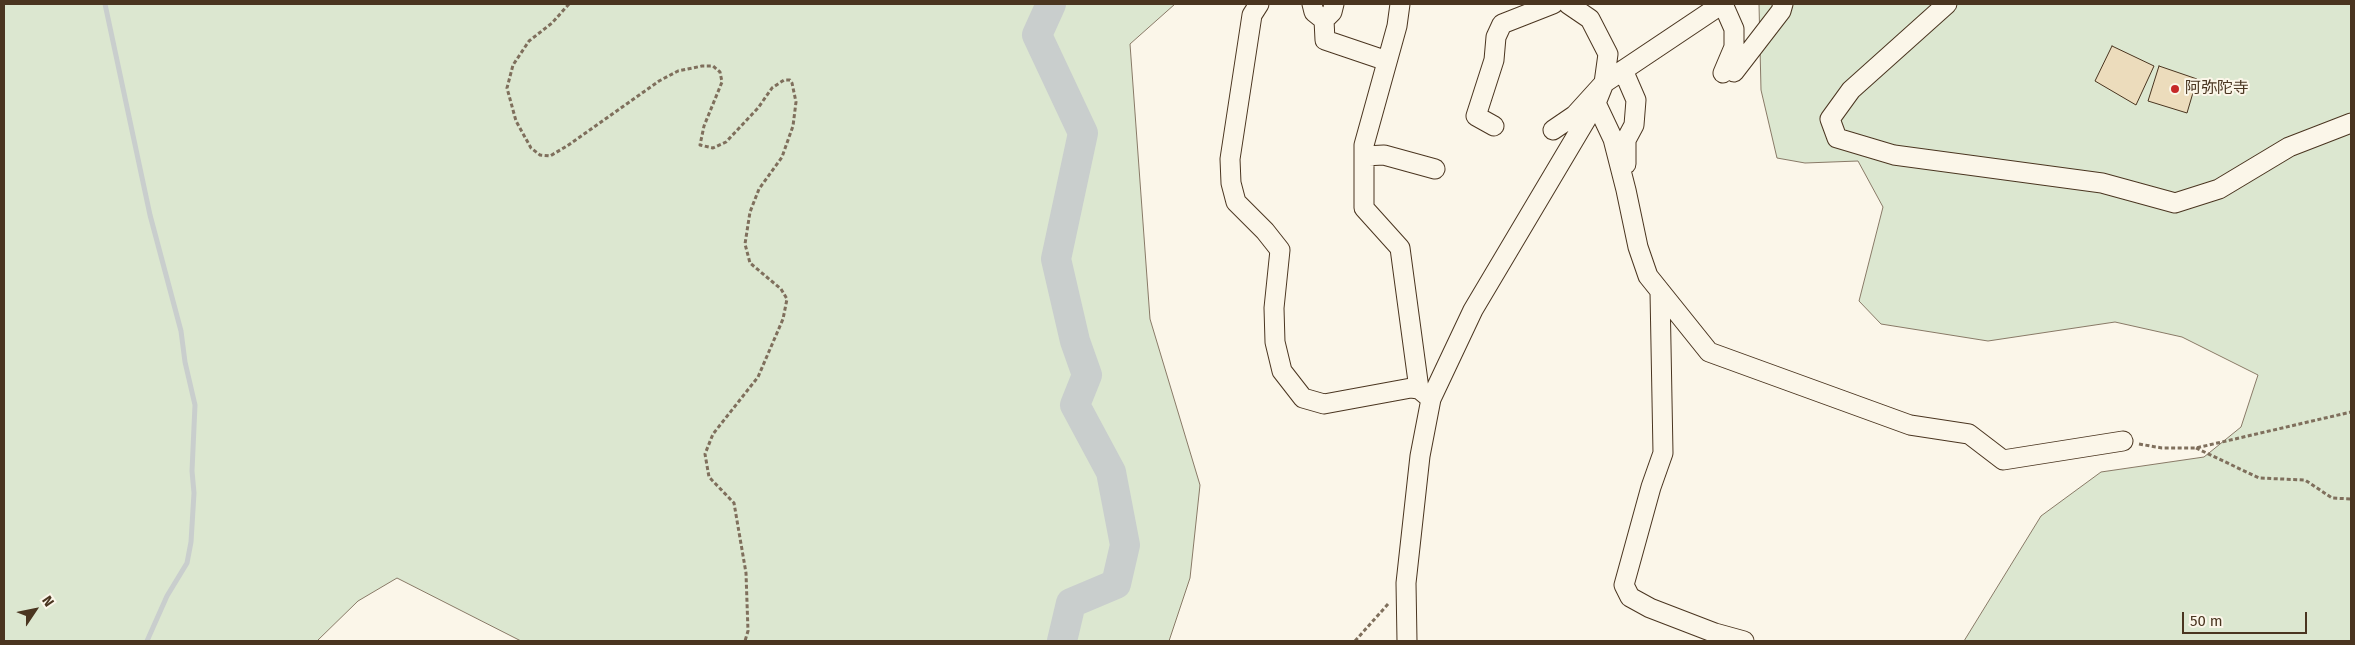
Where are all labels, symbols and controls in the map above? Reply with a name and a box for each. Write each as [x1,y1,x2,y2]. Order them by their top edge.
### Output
place label: 阿弥陀寺 [2185,79,2249,99]
marker: 阿弥陀寺 [2169,83,2181,95]
north arrow [10,585,60,635]
text: N [38,593,57,610]
scale bar [2185,602,2310,634]
text: 50 m [2190,612,2223,630]

